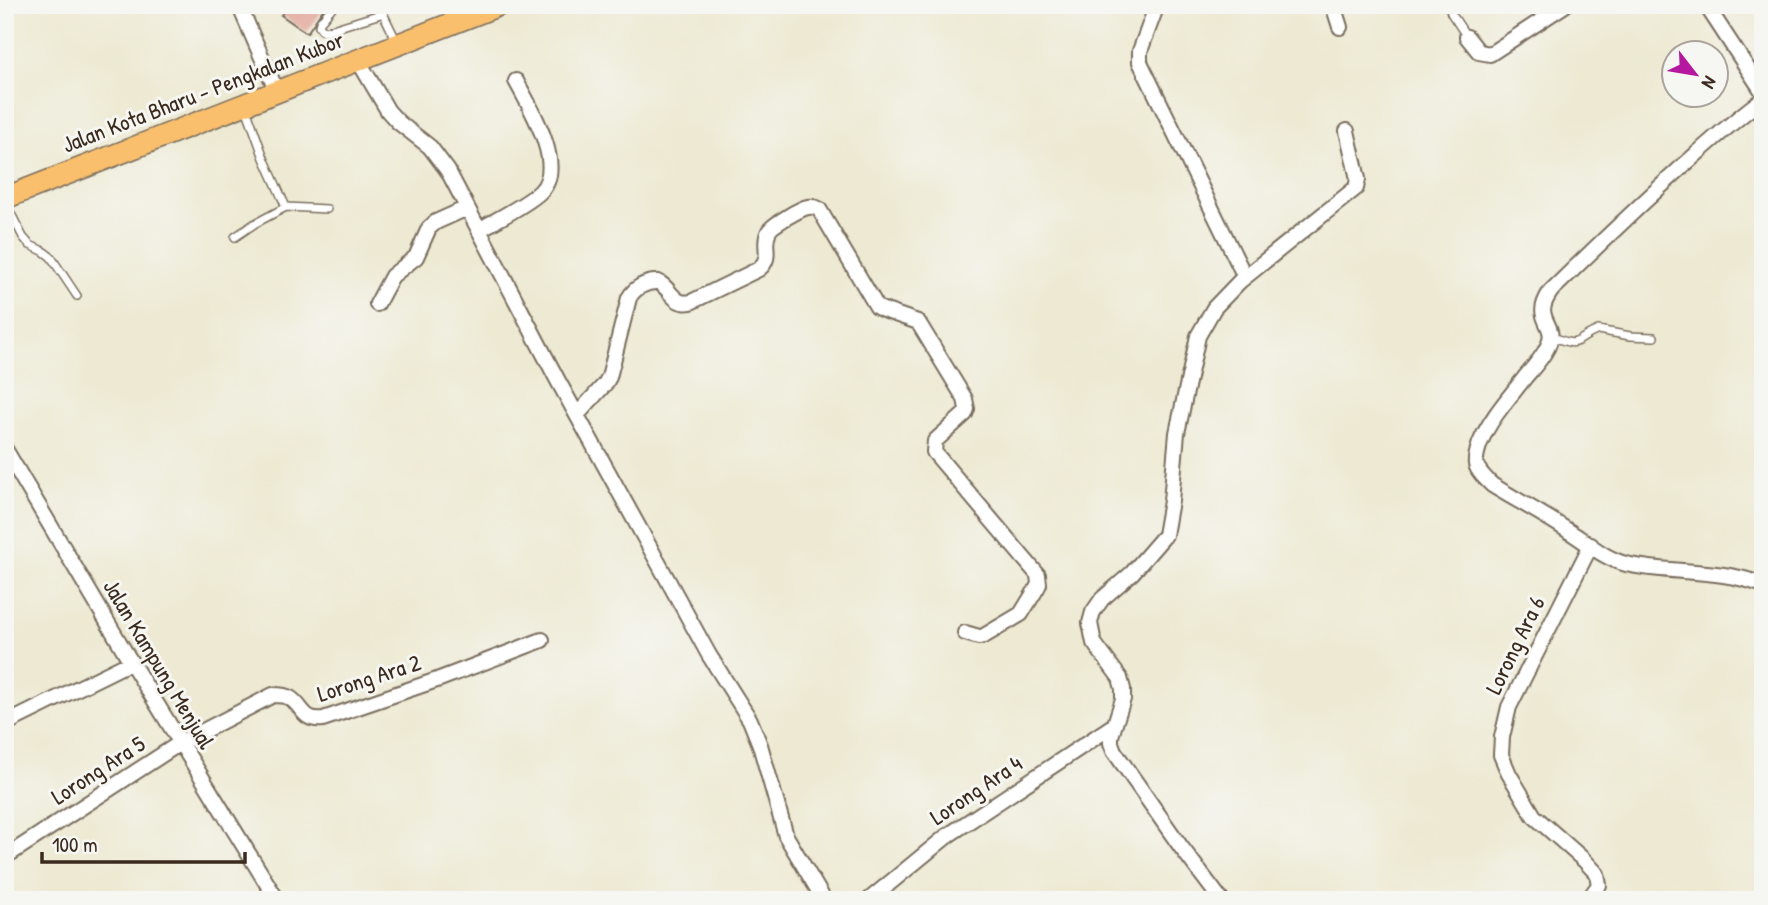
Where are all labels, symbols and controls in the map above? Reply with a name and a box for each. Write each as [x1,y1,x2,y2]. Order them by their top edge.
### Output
street label: Jalan Kota Bharu - Pengkalan Kubor [58,23,348,160]
north arrow [1660,38,1730,108]
text: N [1696,72,1723,94]
street label: Jalan Kampung Menjual [96,573,223,755]
street label: Lorong Ara 6 [1478,591,1552,699]
street label: Lorong Ara 2 [313,646,425,709]
street label: Lorong Ara 5 [45,728,151,811]
street label: Lorong Ara 4 [924,747,1028,832]
scale bar [42,821,245,865]
text: 100 m [52,830,98,859]

